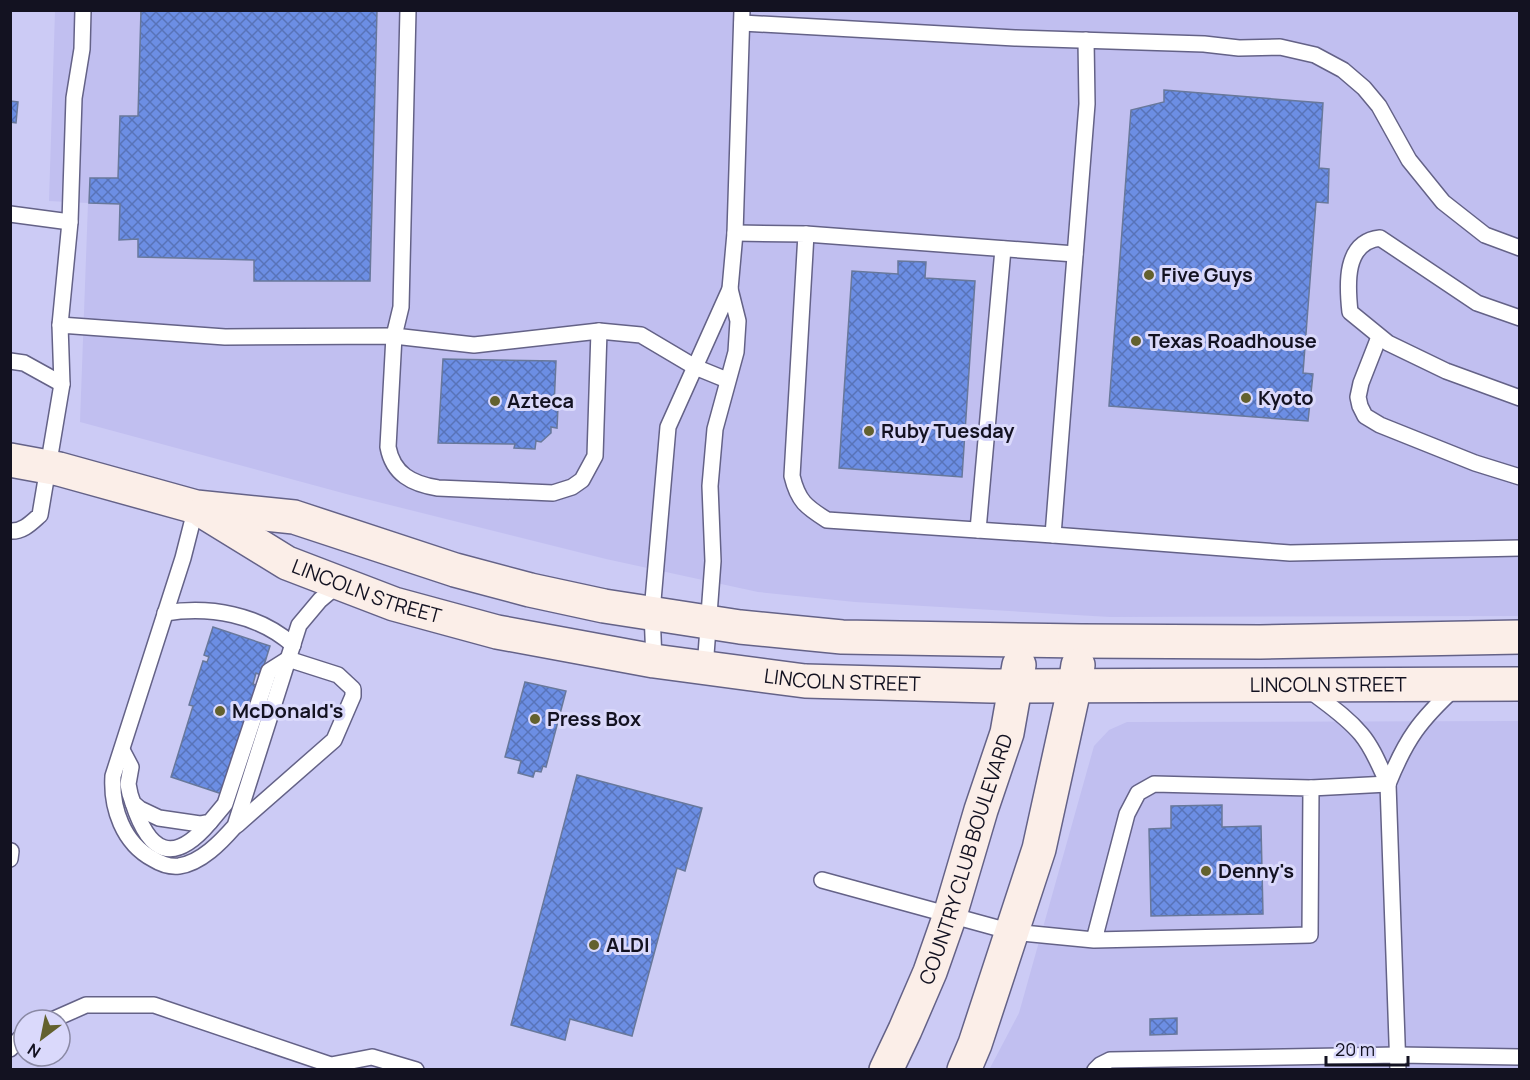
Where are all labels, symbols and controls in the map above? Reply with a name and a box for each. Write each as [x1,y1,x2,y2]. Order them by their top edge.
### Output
place label: Five Guys [1161,261,1253,288]
marker: Five Guys [1142,268,1156,282]
place label: Texas Roadhouse [1148,327,1317,354]
marker: Texas Roadhouse [1129,334,1143,348]
place label: Kyoto [1258,384,1314,411]
place label: Azteca [507,387,574,414]
marker: Kyoto [1239,391,1253,405]
marker: Azteca [488,394,502,408]
place label: Ruby Tuesday [881,417,1015,444]
marker: Ruby Tuesday [862,424,876,438]
street label: LINCOLN STREET [288,552,445,629]
street label: LINCOLN STREET [762,662,921,697]
street label: LINCOLN STREET [1250,670,1407,698]
place label: McDonald's [232,697,344,724]
marker: McDonald's [213,704,227,718]
place label: Press Box [547,705,641,732]
marker: Press Box [528,712,542,726]
street label: COUNTRY CLUB BOULEVARD [912,730,1019,989]
place label: Denny's [1218,857,1294,884]
marker: Denny's [1199,864,1213,878]
place label: ALDI [606,931,650,958]
marker: ALDI [587,938,601,952]
north arrow [12,1008,72,1068]
scale bar [1326,1029,1408,1067]
text: 20 m [1335,1037,1375,1061]
text: N [23,1038,45,1063]

